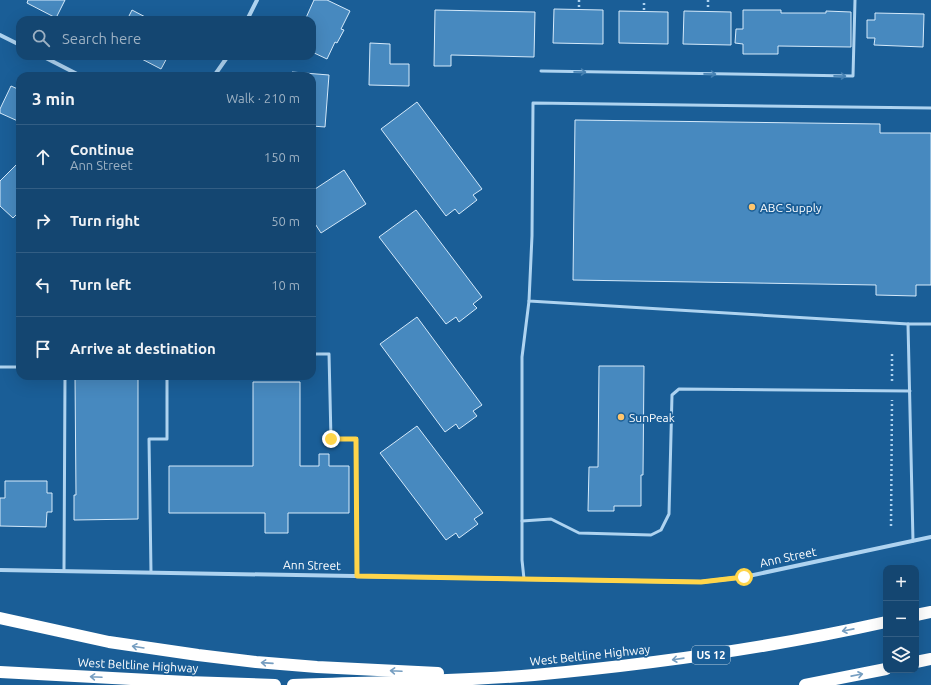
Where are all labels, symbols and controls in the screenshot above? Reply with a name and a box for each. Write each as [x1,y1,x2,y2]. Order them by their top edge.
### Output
search box [16,16,316,60]
icon: search [30,27,52,49]
text: Search here [62,30,141,47]
one-way arrow [573,68,586,76]
one-way arrow [703,70,716,78]
one-way arrow [833,72,846,80]
text: 3 min [32,89,75,108]
text: Walk · 210 m [226,91,300,105]
text: Continue [70,141,134,158]
icon: ahead [32,146,54,168]
text: 150 m [264,150,300,164]
text: Ann Street [70,158,133,172]
place label: ABC Supply [760,201,822,214]
marker: ABC Supply [747,202,757,212]
icon: right [32,210,54,232]
text: Turn right [70,212,140,229]
text: 50 m [271,214,300,228]
icon: left [32,274,54,296]
text: Turn left [70,276,131,293]
text: 10 m [271,278,300,292]
icon: arrive [32,338,54,360]
text: Arrive at destination [70,340,216,357]
place label: SunPeak [629,411,675,424]
marker: SunPeak [616,412,626,422]
route end [322,430,340,448]
street label: Ann Street [758,545,818,569]
street label: Ann Street [283,558,341,572]
map controls [883,565,919,673]
button: + [883,565,919,601]
route start [735,568,753,586]
button: − [883,601,919,637]
one-way arrow [842,626,855,634]
button: layers [883,637,919,673]
street label: West Beltline Highway [529,642,651,668]
one-way arrow [132,643,145,651]
road number: US 12 [692,646,730,664]
street label: West Beltline Highway [77,655,199,675]
one-way arrow [672,655,685,663]
one-way arrow [261,659,274,667]
one-way arrow [390,668,403,675]
one-way arrow [850,670,863,678]
one-way arrow [90,674,103,681]

